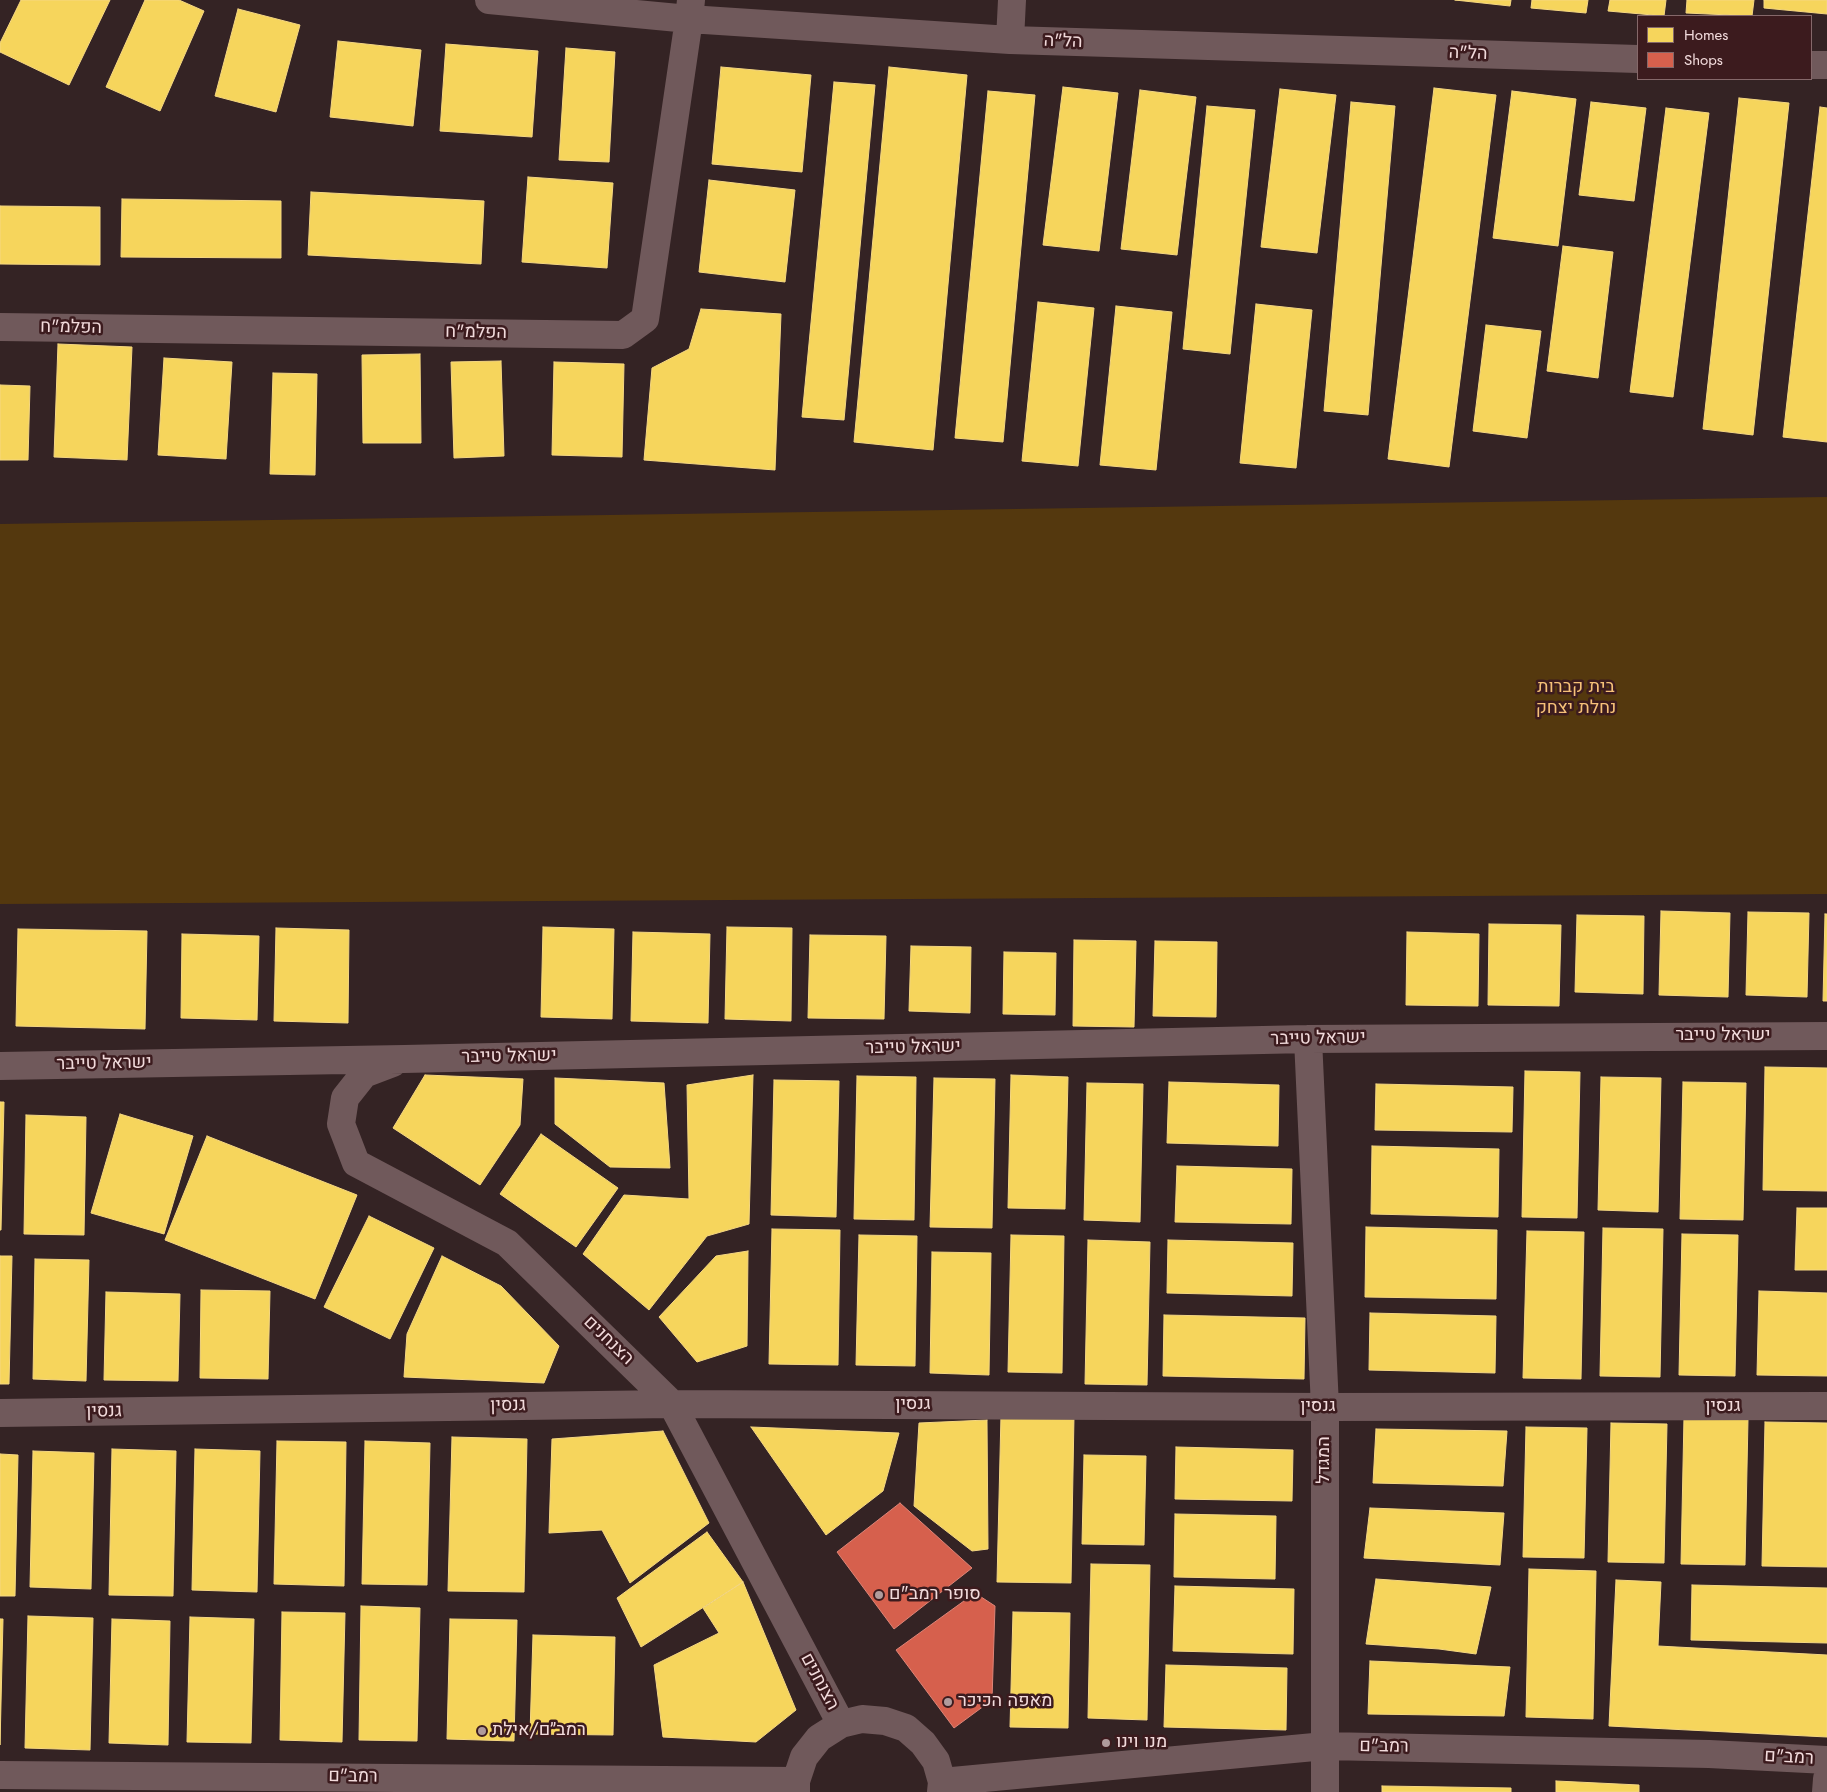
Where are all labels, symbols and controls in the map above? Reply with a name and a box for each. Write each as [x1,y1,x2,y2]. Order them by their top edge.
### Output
legend [1637,15,1812,80]
text: Homes [1684,24,1728,46]
street label: הל"ה [1043,31,1083,53]
street label: הל"ה [1448,43,1488,65]
text: Shops [1684,49,1723,71]
street label: הפלמ"ח [40,317,102,339]
street label: הפלמ"ח [445,322,507,344]
park label: בית קברות נחלת יצחק [1536,677,1616,720]
street label: ישראל טייבר [1675,1025,1771,1047]
street label: ישראל טייבר [1270,1027,1366,1051]
street label: ישראל טייבר [865,1036,961,1060]
street label: ישראל טייבר [461,1045,557,1069]
street label: ישראל טייבר [56,1052,152,1076]
street label: הצנחנים [578,1312,638,1370]
street label: גנסין [895,1394,931,1416]
street label: גנסין [490,1395,526,1417]
street label: גנסין [1300,1396,1336,1418]
street label: גנסין [1705,1396,1741,1418]
street label: גנסין [86,1401,122,1423]
street label: המגדל [1314,1436,1336,1484]
place label: סופר רמב"ם [889,1584,981,1606]
marker: סופר רמב"ם [873,1589,885,1601]
street label: הצנחנים [795,1650,843,1714]
place label: מאפה הכיכר [958,1691,1052,1713]
marker: מאפה הכיכר [942,1696,954,1708]
place label: רמב״ם/אילת [492,1720,586,1742]
marker: רמב״ם/אילת [476,1725,488,1737]
place label: מנו וינו [1116,1732,1167,1754]
street label: רמב"ם [1359,1736,1409,1758]
marker: מנו וינו [1100,1737,1112,1749]
street label: רמב"ם [1764,1746,1814,1770]
street label: רמב"ם [328,1766,378,1788]

